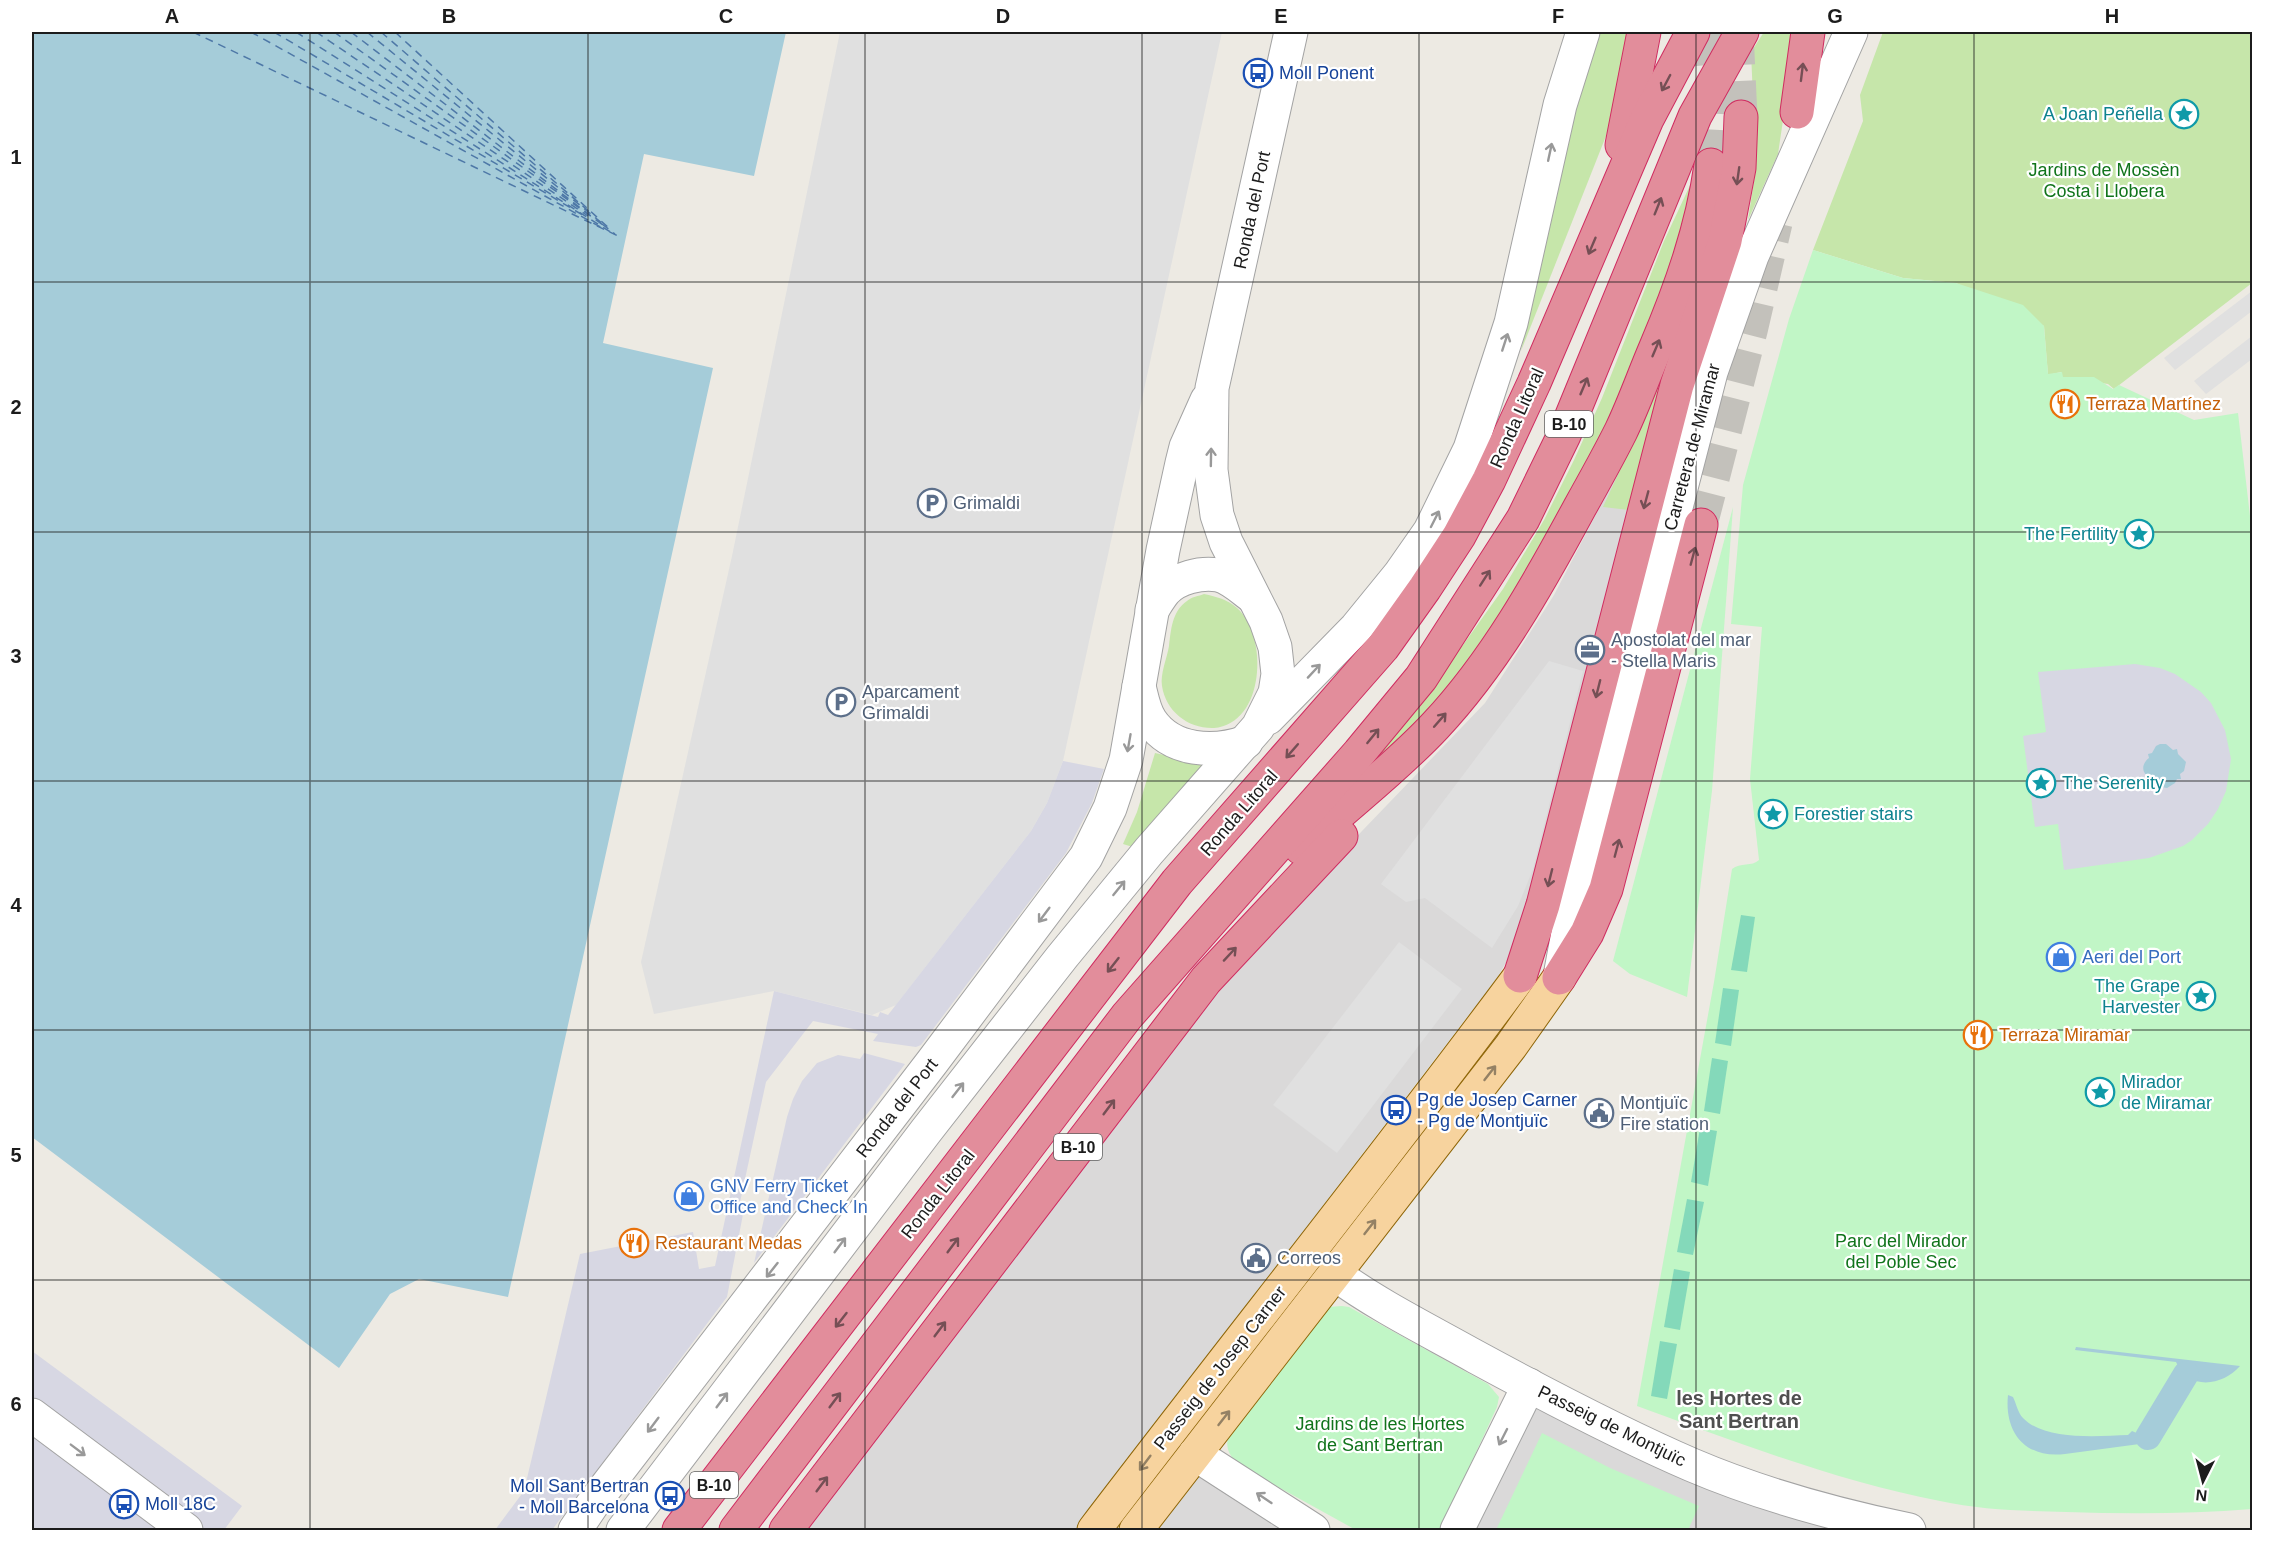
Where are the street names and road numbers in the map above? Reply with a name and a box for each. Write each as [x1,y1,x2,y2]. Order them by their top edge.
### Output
street label: Ronda del Port [1230,149,1274,271]
street label: Carretera de Miramar [1660,361,1724,533]
street label: Ronda Litoral [1486,365,1548,471]
road number: B-10 [1545,411,1593,437]
street label: Ronda Litoral [1196,766,1282,860]
street label: Ronda del Port [852,1055,942,1161]
road number: B-10 [1054,1134,1102,1160]
street label: Ronda Litoral [897,1146,979,1242]
street label: Passeig de Josep Carner [1150,1282,1290,1454]
street label: Passeig de Montjuïc [1535,1381,1689,1471]
road number: B-10 [690,1472,738,1498]

